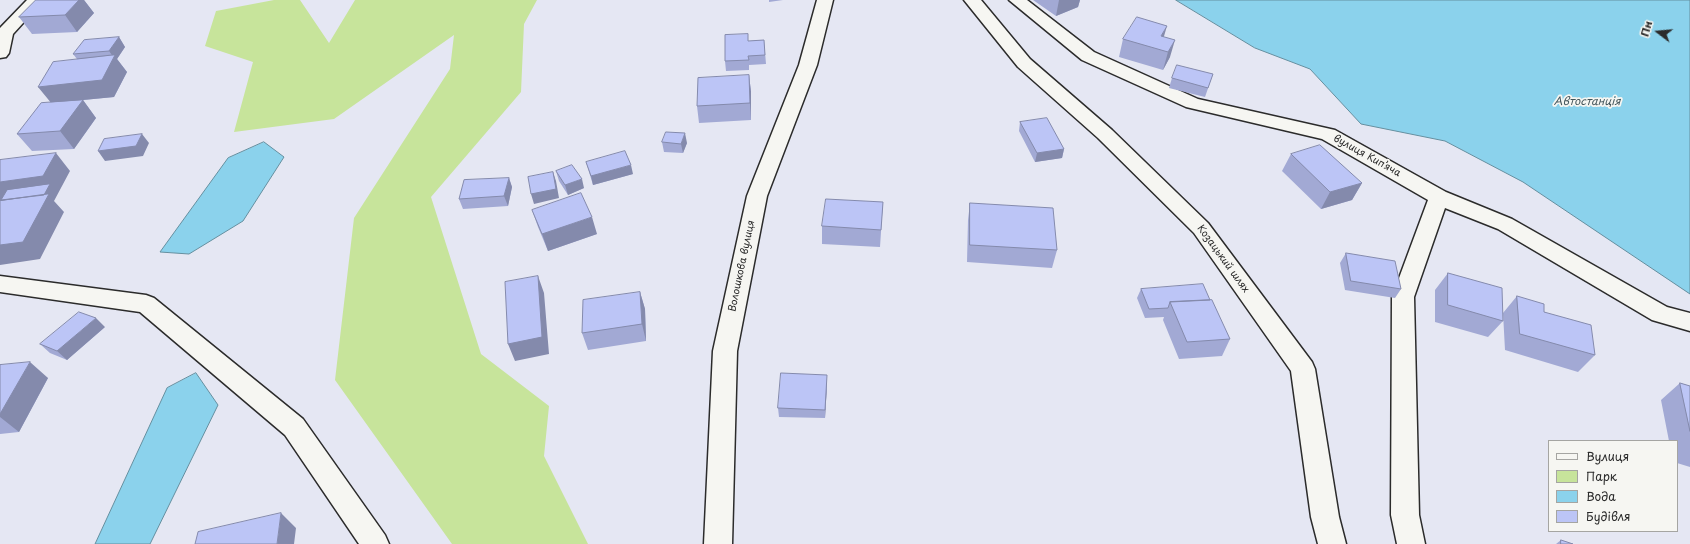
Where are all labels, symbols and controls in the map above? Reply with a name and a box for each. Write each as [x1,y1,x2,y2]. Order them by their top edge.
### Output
north arrow [1638,12,1678,52]
text: Пн [1636,19,1656,39]
water label: Автостанція [1554,95,1620,109]
street label: вулиця Кипʼяча [1331,132,1403,180]
street label: Волошкова вулиця [726,219,758,313]
street label: Козацький шлях [1194,223,1252,295]
legend [1548,440,1678,532]
text: Вулиця [1586,447,1629,465]
text: Парк [1586,467,1617,485]
text: Вода [1586,487,1616,505]
text: Будівля [1586,507,1631,525]

